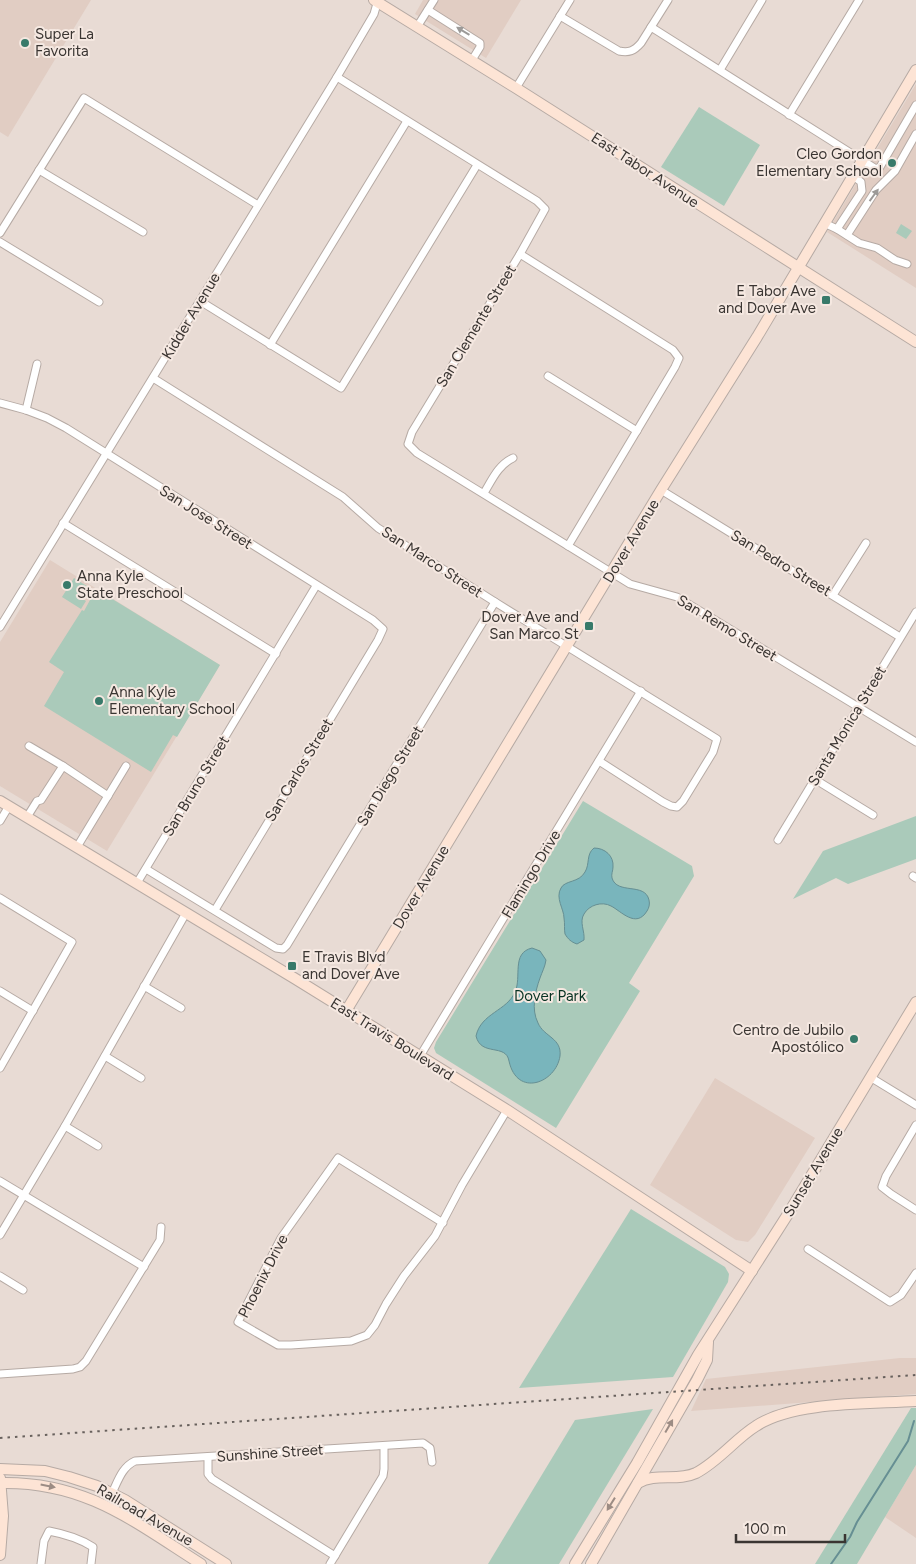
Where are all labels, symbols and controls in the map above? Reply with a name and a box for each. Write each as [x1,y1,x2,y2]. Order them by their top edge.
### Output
place label: Super La Favorita [35,25,94,60]
one-way arrow [456,27,469,36]
marker: Super La Favorita [19,37,31,49]
street label: East Tabor Avenue [588,128,702,212]
place label: Cleo Gordon Elementary School [756,145,882,180]
marker: Cleo Gordon Elementary School [886,157,898,169]
one-way arrow [868,188,878,201]
street label: San Clemente Street [432,261,520,391]
street label: Kidder Avenue [158,269,224,363]
place label: E Tabor Ave and Dover Ave [718,282,816,317]
marker: E Tabor Ave and Dover Ave [820,294,832,306]
street label: San Jose Street [156,481,256,553]
street label: Dover Avenue [599,496,663,586]
street label: San Marco Street [378,523,486,602]
street label: San Pedro Street [728,526,835,600]
place label: Anna Kyle State Preschool [77,567,183,602]
marker: Anna Kyle State Preschool [61,579,73,591]
street label: San Remo Street [674,591,781,665]
place label: Dover Ave and San Marco St [481,608,579,643]
marker: Dover Ave and San Marco St [583,620,595,632]
street label: Santa Monica Street [804,662,890,789]
place label: Anna Kyle Elementary School [109,683,235,718]
marker: Anna Kyle Elementary School [93,695,105,707]
street label: San Carlos Street [261,715,337,825]
street label: San Diego Street [353,722,427,830]
street label: San Bruno Street [159,732,233,840]
street label: Flamingo Drive [498,827,564,921]
street label: Dover Avenue [389,842,453,932]
place label: E Travis Blvd and Dover Ave [302,948,400,983]
marker: E Travis Blvd and Dover Ave [286,960,298,972]
park label: Dover Park [514,987,587,1005]
street label: East Travis Boulevard [327,994,457,1084]
place label: Centro de Jubilo Apostólico [732,1021,844,1056]
marker: Centro de Jubilo Apostólico [848,1033,860,1045]
street label: Sunset Avenue [779,1124,847,1220]
street label: Phoenix Drive [234,1231,292,1321]
one-way arrow [665,1419,674,1432]
street label: Sunshine Street [216,1440,324,1466]
street label: Railroad Avenue [94,1480,196,1550]
one-way arrow [41,1482,56,1490]
one-way arrow [607,1498,616,1511]
scale bar [736,1512,845,1544]
text: 100 m [744,1520,786,1538]

